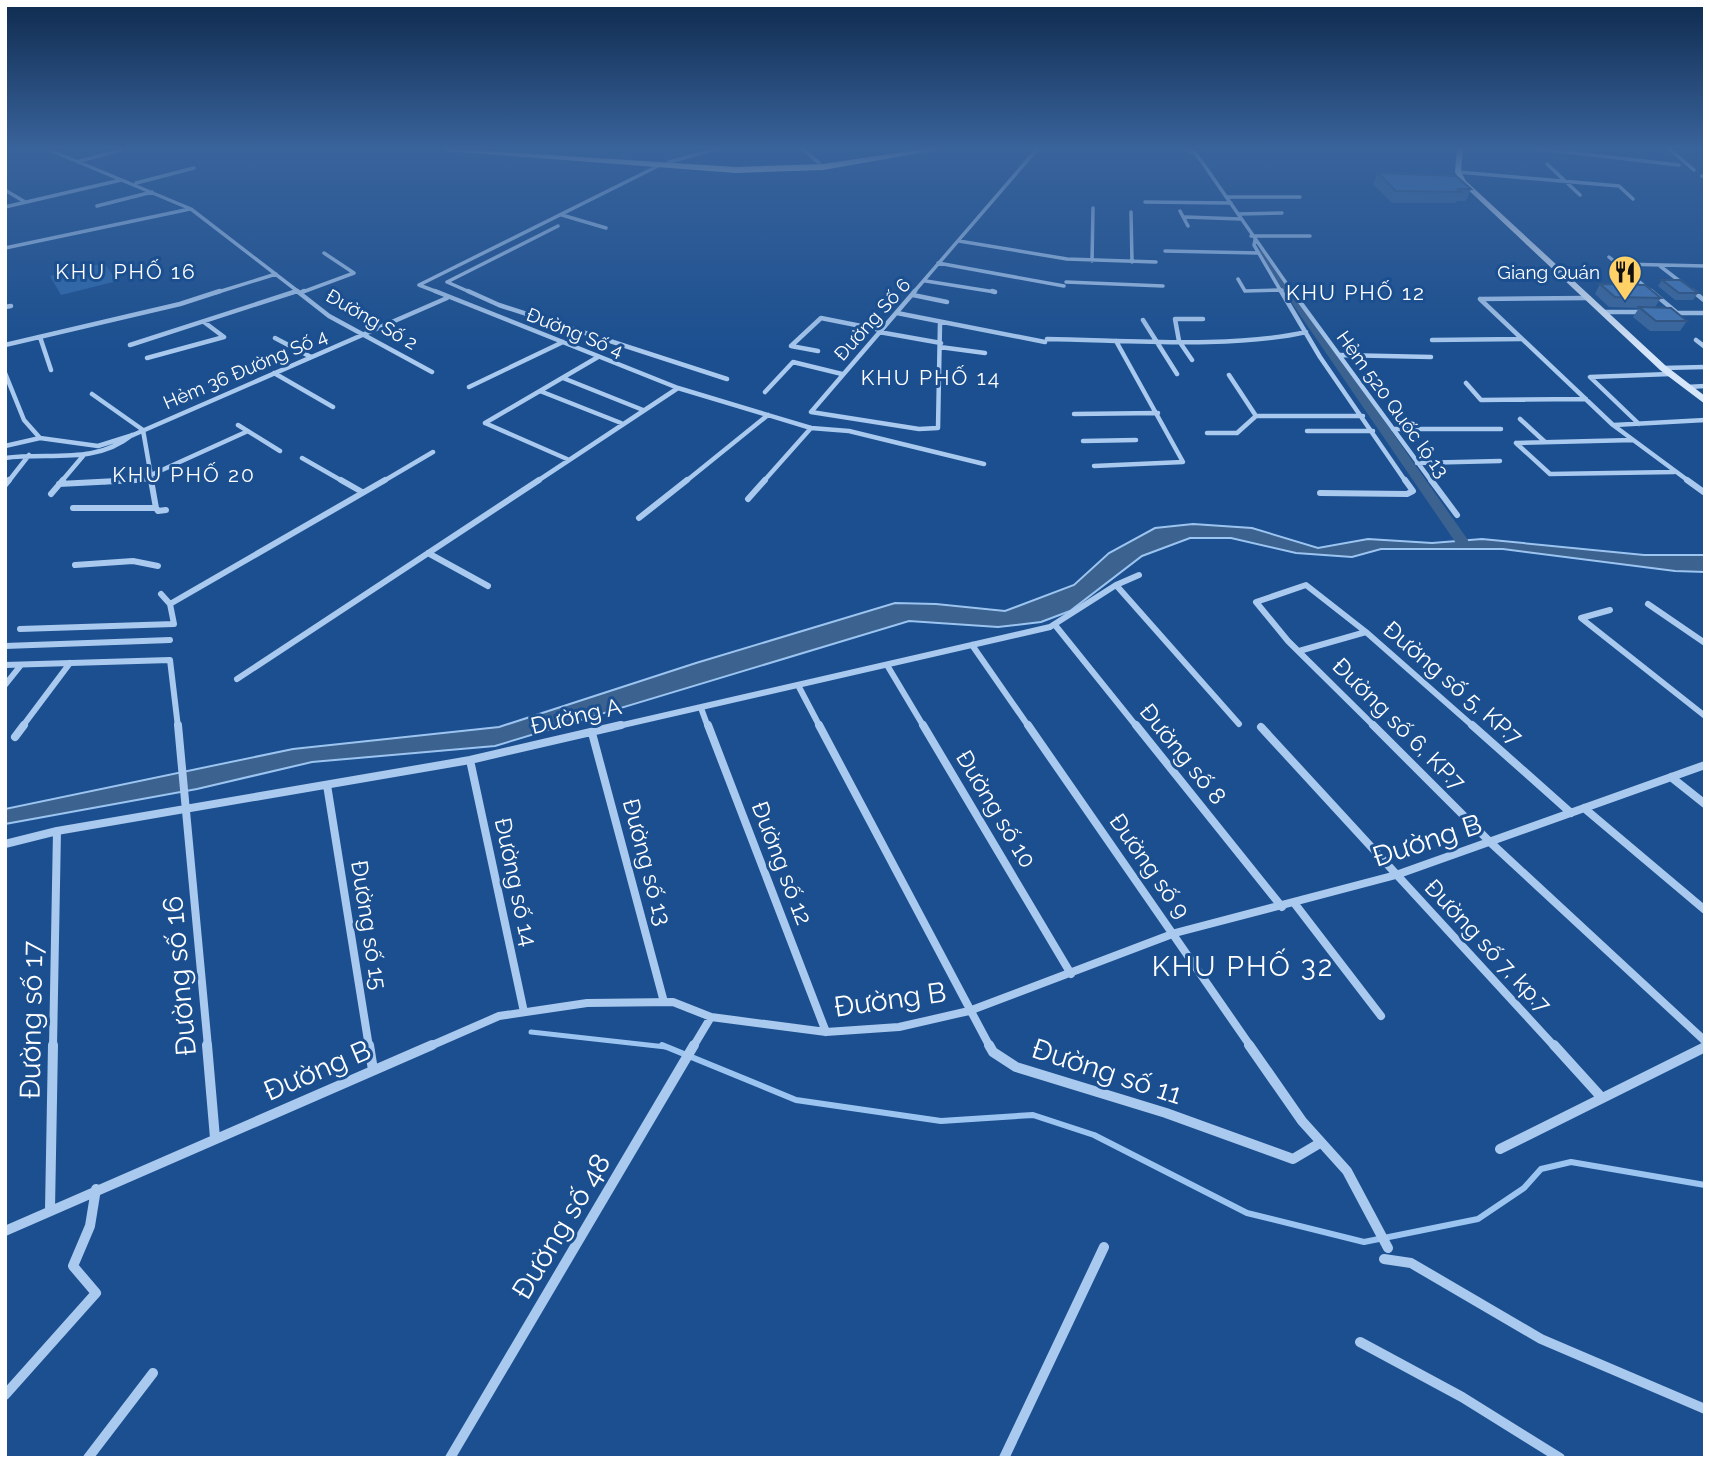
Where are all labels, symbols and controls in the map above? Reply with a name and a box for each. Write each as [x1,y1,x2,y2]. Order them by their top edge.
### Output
restaurant icon: Giang Quán [1606,253,1644,302]
district label: KHU PHỐ 16 [55,259,197,284]
place label: Giang Quán [1497,261,1600,283]
street label: Đường Số 6 [829,273,915,365]
district label: KHU PHỐ 12 [1286,280,1426,305]
street label: Đường Số 2 [323,284,421,354]
street label: Đường Số 4 [524,303,626,361]
street label: Hẻm 36 Đường Số 4 [160,324,330,414]
street label: Hẻm 520 Quốc lộ 13 [1332,326,1454,482]
district label: KHU PHỐ 14 [861,365,1001,390]
district label: KHU PHỐ 20 [112,462,256,487]
street label: Đường số 5, KP.7 [1379,615,1529,751]
street label: Đường số 6, KP.7 [1328,652,1472,796]
street label: Đường A [528,692,624,739]
street label: Đường số 8 [1135,698,1232,809]
street label: Đường số 10 [951,745,1042,872]
street label: Đường số 13 [618,795,677,928]
street label: Đường số 12 [747,797,818,928]
street label: Đường B [1368,807,1486,874]
street label: Đường số 9 [1104,808,1196,923]
street label: Đường số 14 [490,815,543,949]
street label: Đường số 15 [346,858,393,991]
street label: Đường số 7, kp.7 [1420,873,1557,1018]
street label: Đường số 16 [156,895,203,1057]
street label: Đường số 17 [14,941,49,1099]
district label: KHU PHỐ 32 [1152,948,1334,983]
street label: Đường B [832,975,948,1024]
street label: Đường số 11 [1028,1032,1186,1111]
street label: Đường B [259,1033,376,1108]
street label: Đường số 48 [505,1148,618,1305]

